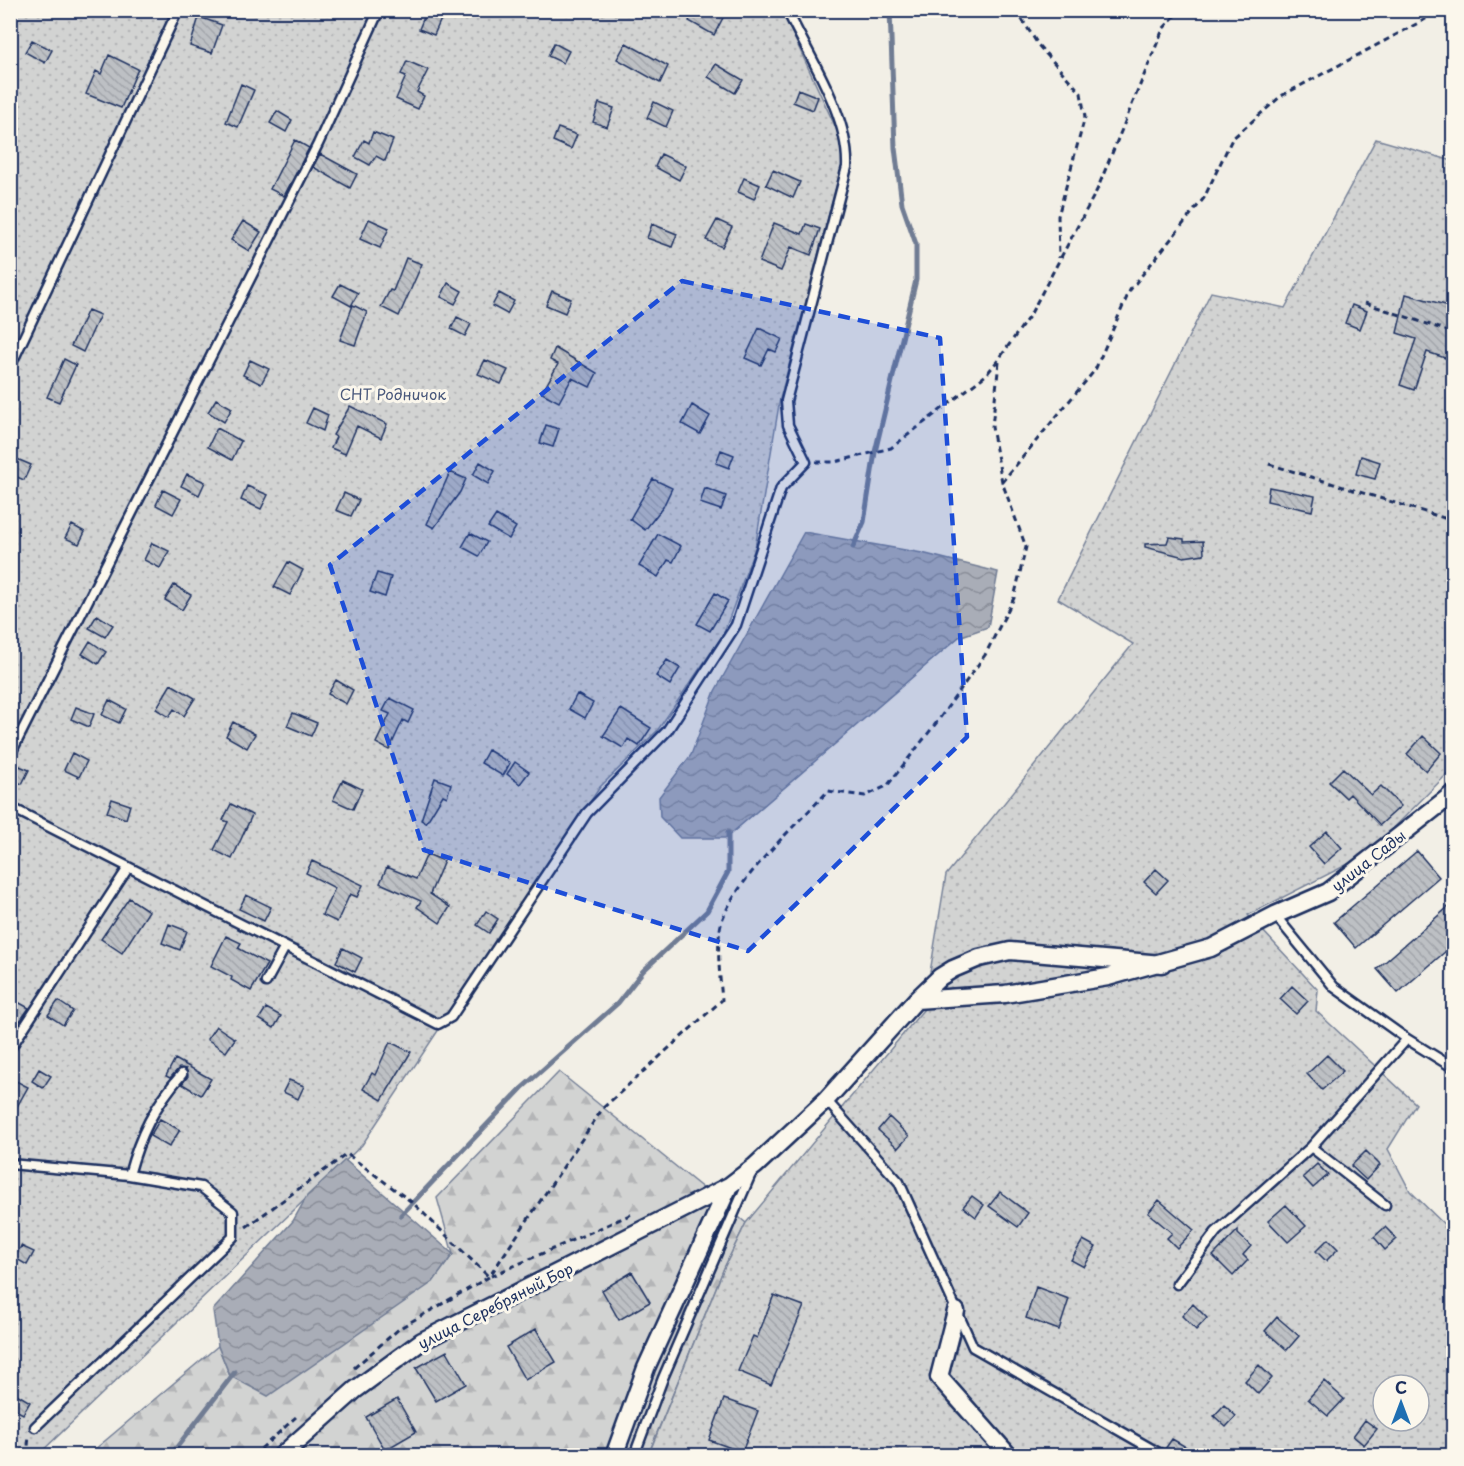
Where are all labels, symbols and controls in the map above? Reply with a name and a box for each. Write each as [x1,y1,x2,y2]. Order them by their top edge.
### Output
park label: СНТ Родничок [340,382,446,405]
street label: улица Сады [1326,824,1410,896]
street label: улица Серебряный Бор [413,1256,577,1354]
north arrow [1371,1373,1431,1433]
text: С [1395,1375,1407,1399]

